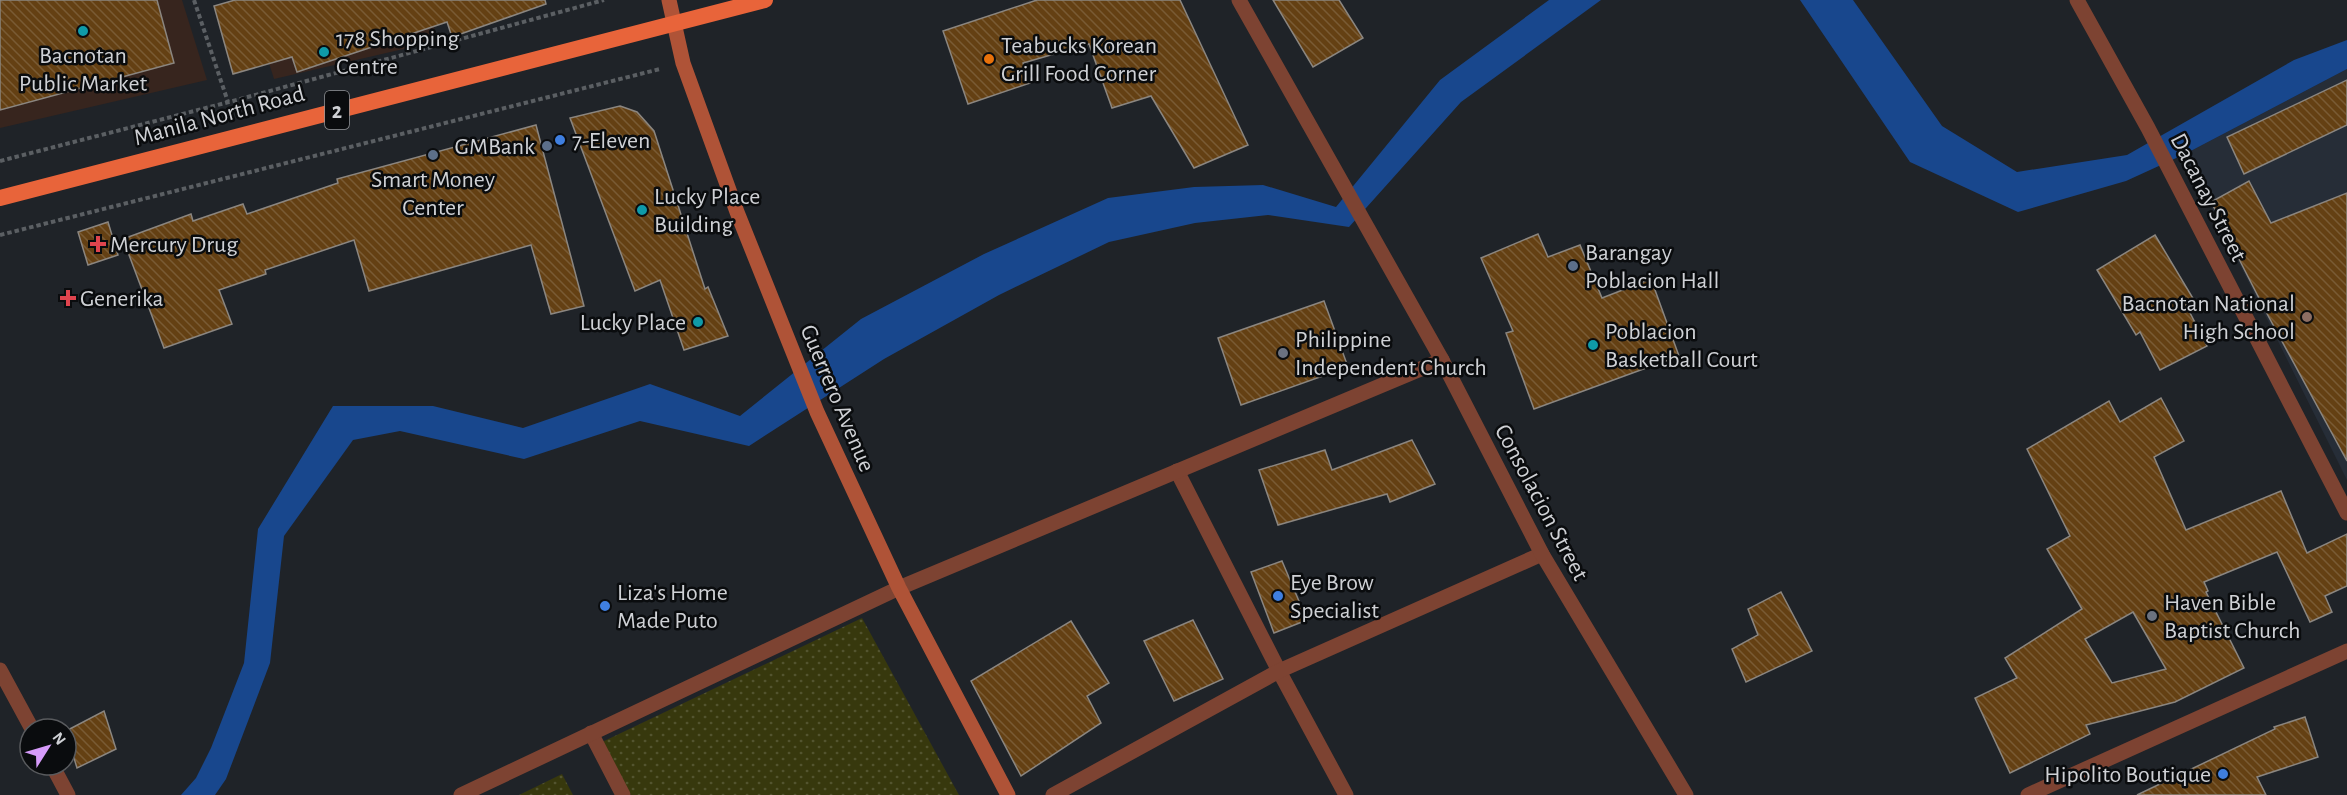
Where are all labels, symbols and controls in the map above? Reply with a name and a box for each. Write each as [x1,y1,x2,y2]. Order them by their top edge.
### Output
marker: Bacnotan Public Market [76,24,90,38]
place label: 178 Shopping Centre [336,27,460,79]
place label: Teabucks Korean Grill Food Corner [1001,34,1157,86]
place label: Bacnotan Public Market [19,44,147,96]
marker: 178 Shopping Centre [317,45,331,59]
marker: Teabucks Korean Grill Food Corner [982,52,996,66]
street label: Manila North Road [131,82,307,150]
road number: 2 [325,91,349,129]
place label: 7-Eleven [572,129,650,153]
street label: Dacanay Street [2166,130,2251,266]
marker: 7-Eleven [553,133,567,147]
place label: GMBank [455,135,535,159]
marker: GMBank [540,139,554,153]
marker: Smart Money Center [426,148,440,162]
place label: Smart Money Center [371,168,495,220]
place label: Lucky Place Building [654,185,760,237]
marker: Lucky Place Building [635,203,649,217]
place label: Mercury Drug [110,233,238,257]
marker: Mercury Drug [91,237,105,251]
place label: Barangay Poblacion Hall [1585,241,1719,293]
marker: Barangay Poblacion Hall [1566,259,1580,273]
place label: Generika [80,287,164,311]
marker: Generika [61,291,75,305]
place label: Bacnotan National High School [2122,292,2295,344]
marker: Bacnotan National High School [2300,310,2314,324]
place label: Lucky Place [580,311,686,335]
marker: Lucky Place [691,315,705,329]
place label: Poblacion Basketball Court [1605,320,1758,372]
street label: Guerrero Avenue [795,321,879,475]
place label: Philippine Independent Church [1295,328,1487,380]
marker: Poblacion Basketball Court [1586,338,1600,352]
marker: Philippine Independent Church [1276,346,1290,360]
street label: Consolacion Street [1490,420,1592,585]
place label: Eye Brow Specialist [1290,571,1379,623]
place label: Liza's Home Made Puto [617,581,728,633]
marker: Eye Brow Specialist [1271,589,1285,603]
place label: Haven Bible Baptist Church [2164,591,2301,643]
marker: Liza's Home Made Puto [598,599,612,613]
marker: Haven Bible Baptist Church [2145,609,2159,623]
north arrow [18,717,78,777]
text: N [49,729,69,748]
place label: Hipolito Boutique [2044,763,2211,787]
marker: Hipolito Boutique [2216,767,2230,781]

